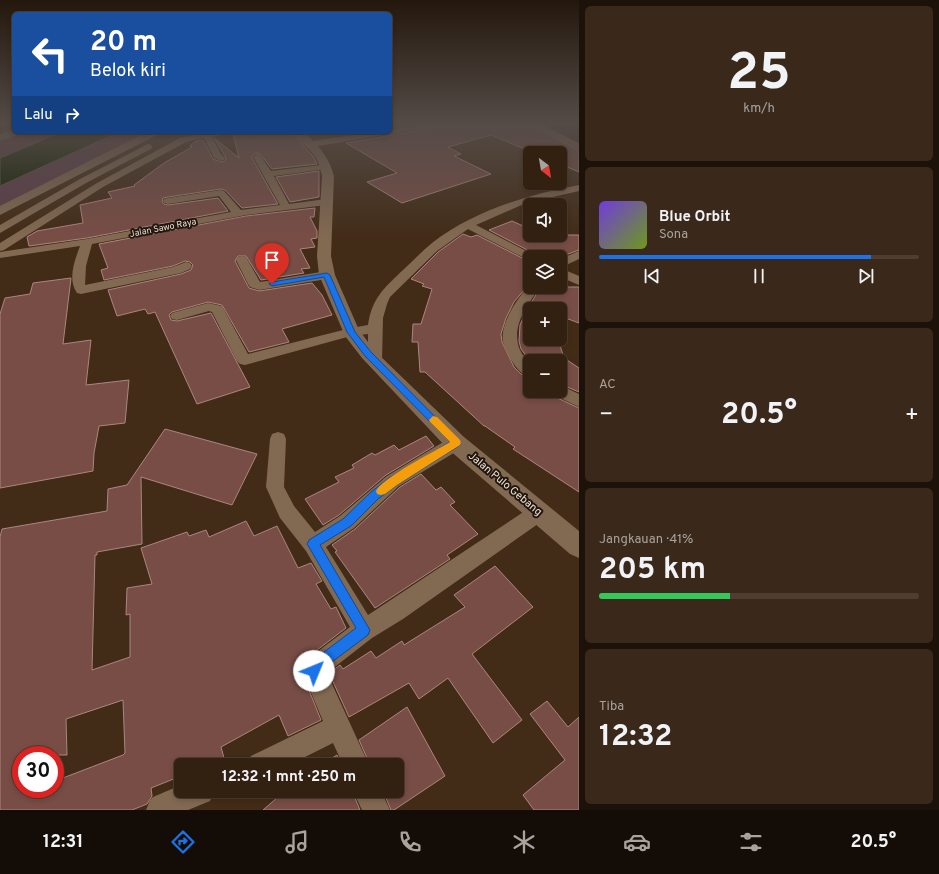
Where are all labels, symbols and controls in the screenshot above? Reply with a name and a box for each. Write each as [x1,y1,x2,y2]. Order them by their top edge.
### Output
text: 20 m [90,25,157,61]
icon: left [24,28,76,80]
text: 25 [727,42,791,108]
text: Belok kiri [90,60,166,83]
text: km/h [743,101,775,117]
icon: right [61,104,83,126]
text: Lalu [24,106,53,125]
north arrow [523,146,567,190]
map controls [523,146,567,398]
button: sound [523,198,567,242]
text: Blue Orbit [659,208,730,227]
street label: Jalan Sawo Raya [129,216,197,240]
text: Sona [659,227,688,243]
pin [255,243,289,284]
icon: arrive [261,249,283,271]
button: layers [523,250,567,294]
icon: previous [641,265,663,287]
icon: pause [748,265,770,287]
icon: next [855,265,877,287]
button: + [523,302,567,346]
button: − [523,354,567,398]
text: AC [599,377,616,393]
text: 20.5° [721,397,797,434]
text: − [599,402,613,429]
text: + [905,402,919,429]
street label: Jalan Pulo Gebang [465,449,545,519]
text: Jangkauan · 41% [599,532,693,548]
text: 205 km [599,552,706,589]
position arrow [293,650,335,692]
text: Tiba [599,699,624,715]
text: 12:32 [599,719,672,756]
speed limit sign: 30 [12,746,64,798]
text: 12:32 · 1 mnt · 250 m [222,768,356,787]
icon: directions [169,828,197,856]
icon: music [283,828,311,856]
icon: phone [396,828,424,856]
icon: climate [510,828,538,856]
icon: car [623,828,651,856]
icon: filters [737,828,765,856]
text: 12:31 [43,831,83,854]
text: 20.5° [851,831,896,854]

